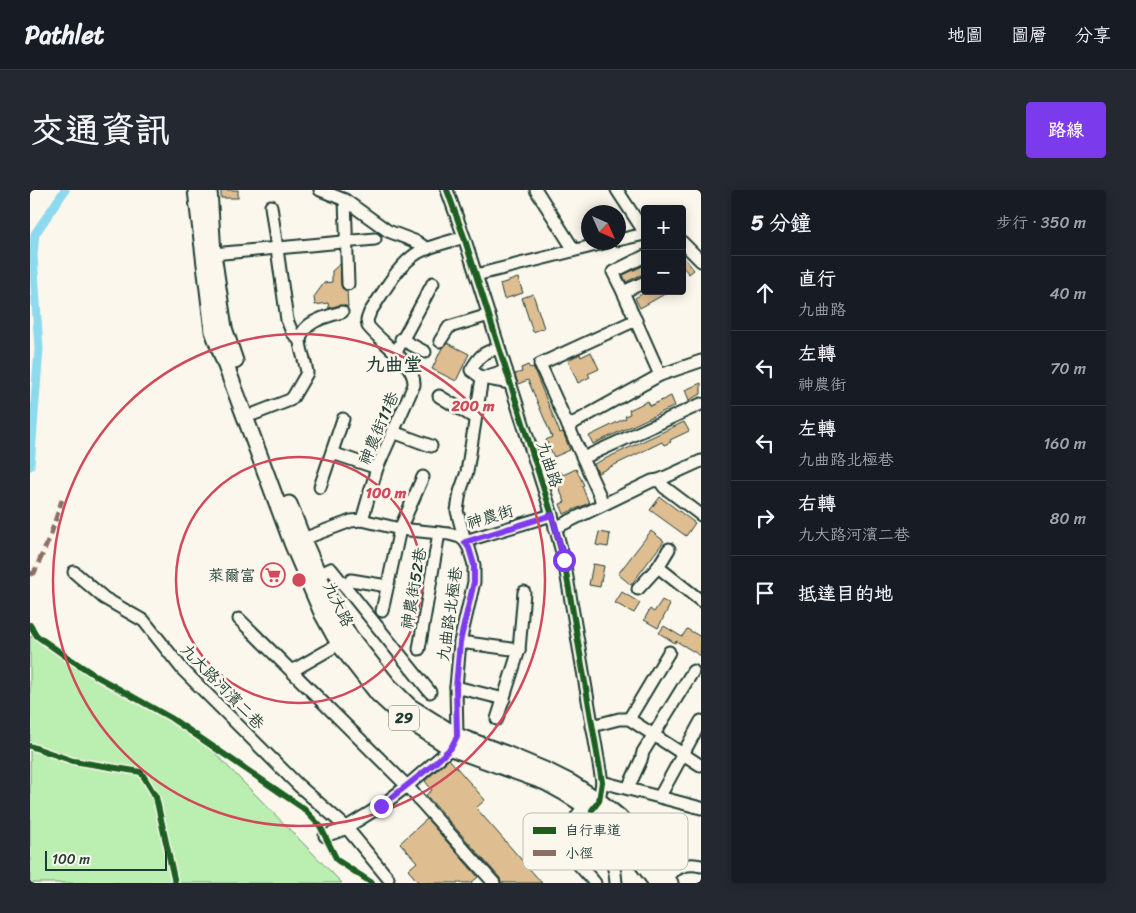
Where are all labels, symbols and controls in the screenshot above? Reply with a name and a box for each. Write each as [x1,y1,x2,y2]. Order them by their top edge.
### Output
text: Pathlet [25,14,104,56]
text: 地圖 [947,19,983,51]
text: 圖層 [1011,19,1047,51]
text: 分享 [1075,19,1111,51]
text: 交通資訊 [30,99,170,161]
button: 路線 [1026,102,1106,158]
text: 5 分鐘 [751,204,811,242]
north arrow [581,205,626,250]
map controls [641,205,686,295]
button: + [641,205,686,250]
text: 步行 · 350 m [996,208,1086,237]
button: − [641,250,686,295]
text: 直行 [798,262,836,295]
icon: ahead [751,279,779,307]
text: 40 m [1049,279,1086,308]
text: 九曲路 [798,295,846,324]
text: 左轉 [798,337,836,370]
district label: 九曲堂 [365,348,423,381]
icon: left [751,354,779,382]
text: 70 m [1050,354,1086,383]
text: 神農街 [798,370,846,399]
street label: 神農街11巷 [350,387,407,470]
text: 200 m [450,393,495,419]
text: 左轉 [798,412,836,445]
icon: left [751,429,779,457]
text: 160 m [1043,429,1086,458]
street label: 九曲路 [528,437,571,491]
text: 九曲路北極巷 [798,445,894,474]
text: 100 m [366,480,407,506]
text: 右轉 [798,487,836,520]
street label: 神農街 [463,496,517,537]
icon: right [751,504,779,532]
text: 80 m [1050,504,1086,533]
text: 九大路河濱二巷 [798,520,910,549]
street label: 神農街52巷 [392,545,435,631]
route start [553,549,576,572]
place label: 萊爾富 [208,561,256,590]
supermarket icon: 萊爾富 [260,562,286,588]
street label: 九曲路北極巷 [428,565,471,664]
centre of rings [290,571,308,589]
street label: 九大路 [315,576,362,632]
text: 抵達目的地 [798,577,893,610]
icon: arrive [751,579,779,607]
street label: 九大路河濱二巷 [173,636,272,737]
road number: 29 [389,706,419,730]
route end [370,795,393,818]
legend [523,813,688,870]
text: 自行車道 [565,818,621,843]
text: 小徑 [565,841,593,866]
text: 100 m [52,847,90,872]
scale bar [45,848,168,871]

